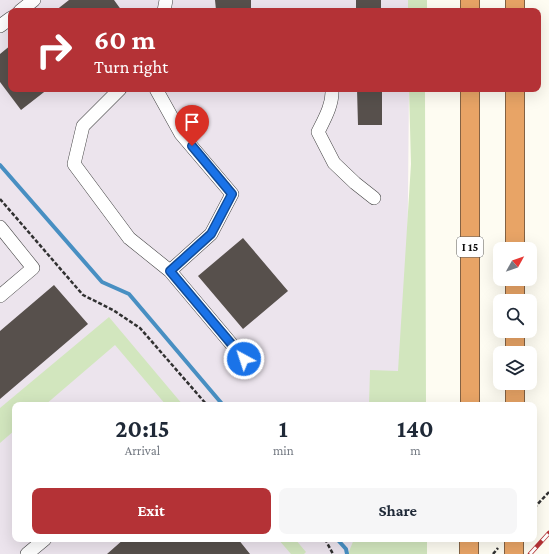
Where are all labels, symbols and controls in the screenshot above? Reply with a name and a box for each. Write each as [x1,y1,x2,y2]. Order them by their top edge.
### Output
icon: right [28,24,80,76]
text: 60 m [94,24,155,55]
text: Turn right [94,57,168,77]
pin [175,105,209,146]
icon: arrive [181,111,203,133]
road number: I 15 [457,237,483,257]
north arrow [493,242,537,286]
map controls [493,242,537,390]
button: search [493,294,537,338]
position arrow [223,338,265,380]
button: layers [493,346,537,390]
text: 20:15 [115,415,170,442]
text: 1 [279,415,288,442]
text: 140 [397,415,434,442]
text: Arrival [125,443,160,458]
text: min [273,443,294,458]
text: m [410,443,421,458]
button: Exit [32,488,271,534]
button: Share [279,488,517,534]

